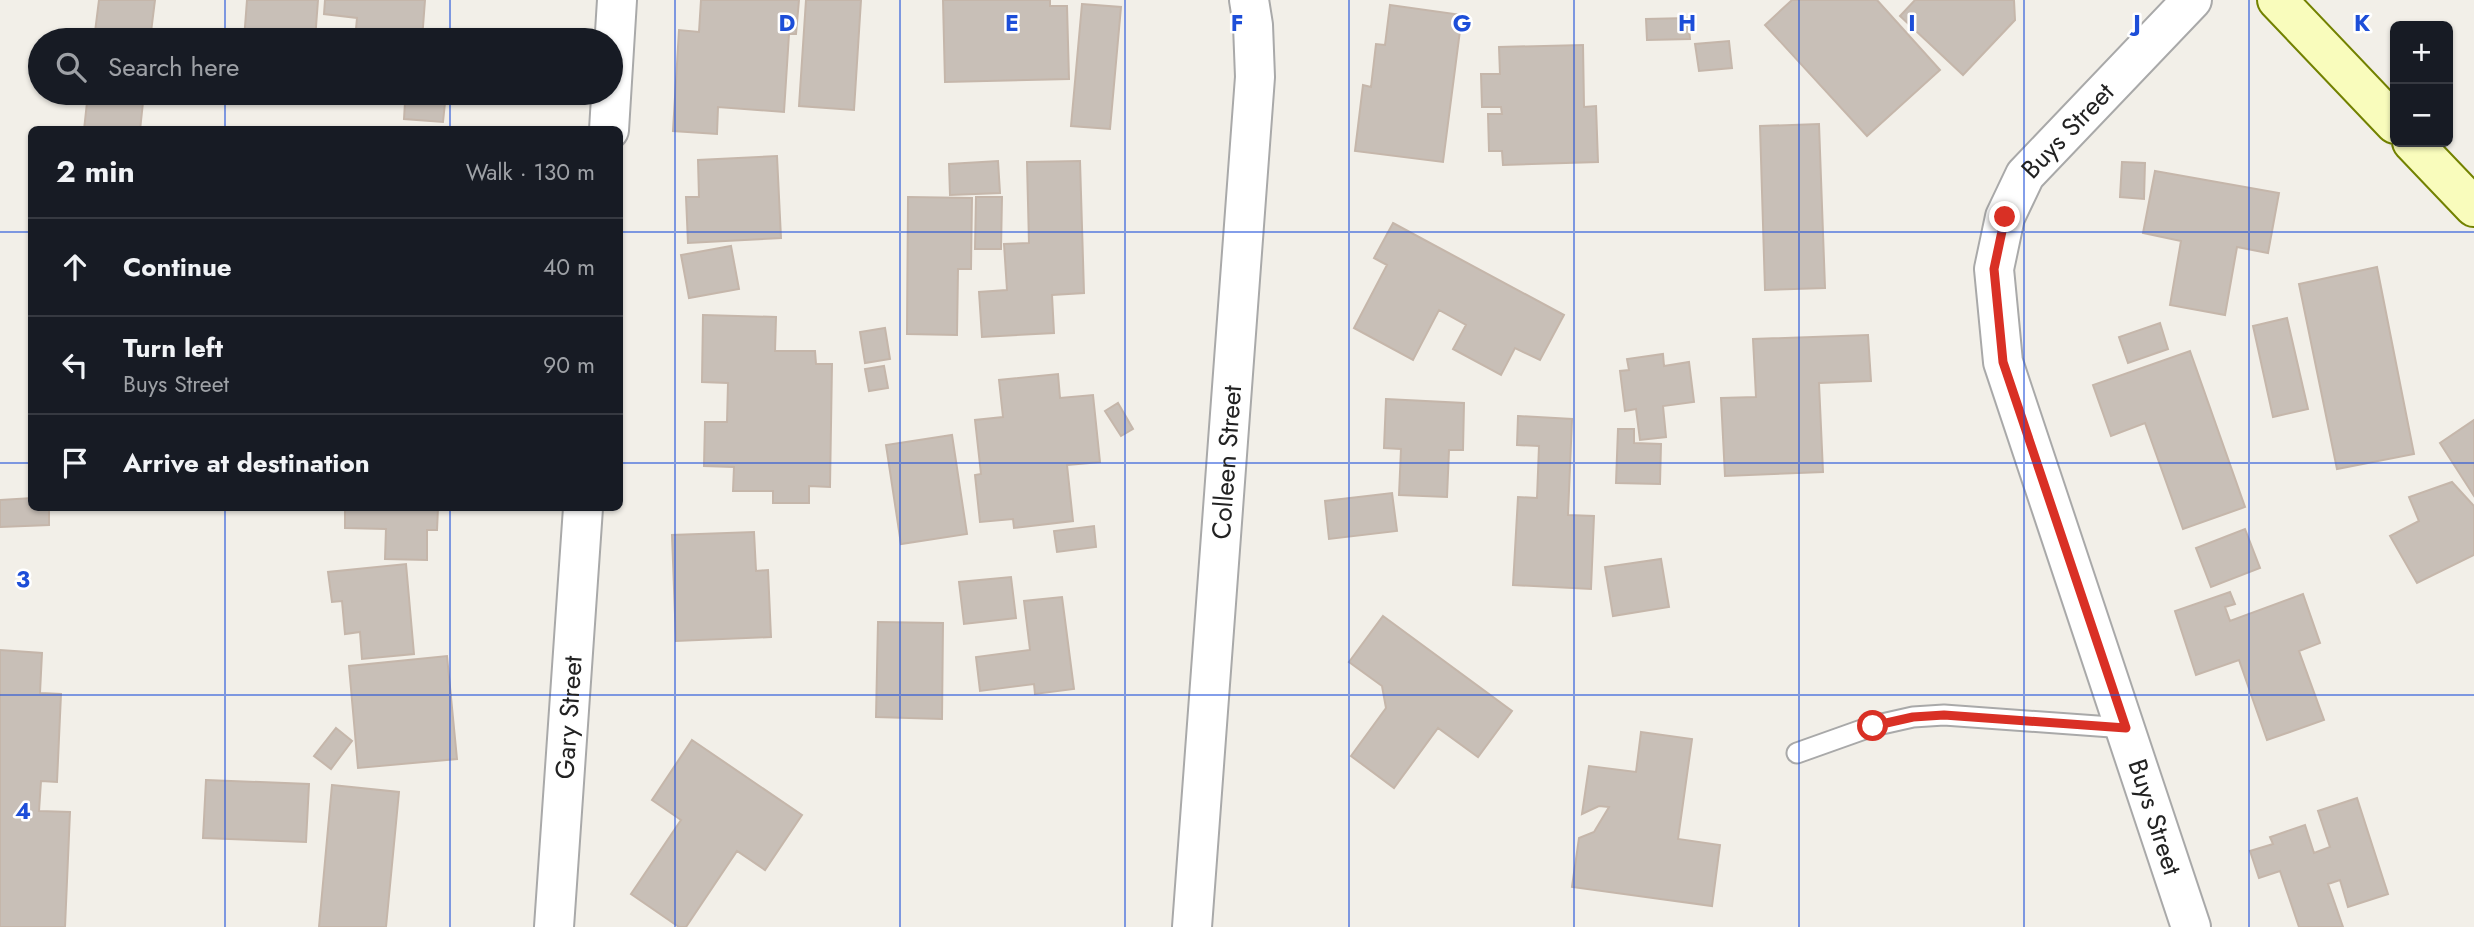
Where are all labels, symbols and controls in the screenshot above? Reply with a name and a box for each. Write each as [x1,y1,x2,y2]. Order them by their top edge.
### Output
text: D [779,6,796,40]
text: E [1005,6,1019,40]
text: F [1231,6,1243,40]
text: G [1453,6,1471,40]
text: H [1678,6,1696,40]
text: I [1908,6,1916,40]
text: J [2129,6,2141,40]
text: K [2354,6,2371,40]
map controls [2390,21,2453,147]
button: + [2390,21,2453,84]
search box [28,28,623,105]
icon: search [52,48,90,86]
text: Search here [108,48,240,86]
street label: Buys Street [2012,73,2123,187]
button: − [2390,84,2453,147]
text: 2 min [56,150,135,193]
text: Walk · 130 m [466,155,595,189]
route end [1989,201,2020,232]
icon: ahead [56,248,94,286]
text: Continue [123,248,232,286]
text: 40 m [543,250,595,284]
text: Turn left [123,329,223,367]
icon: left [56,346,94,384]
text: 90 m [543,348,595,382]
text: Buys Street [123,367,229,401]
street label: Colleen Street [1202,383,1251,541]
icon: arrive [56,444,94,482]
text: Arrive at destination [123,444,370,482]
text: 3 [16,562,30,596]
street label: Gary Street [545,654,592,781]
route start [1857,710,1888,741]
street label: Buys Street [2118,754,2192,881]
text: 4 [15,794,31,828]

